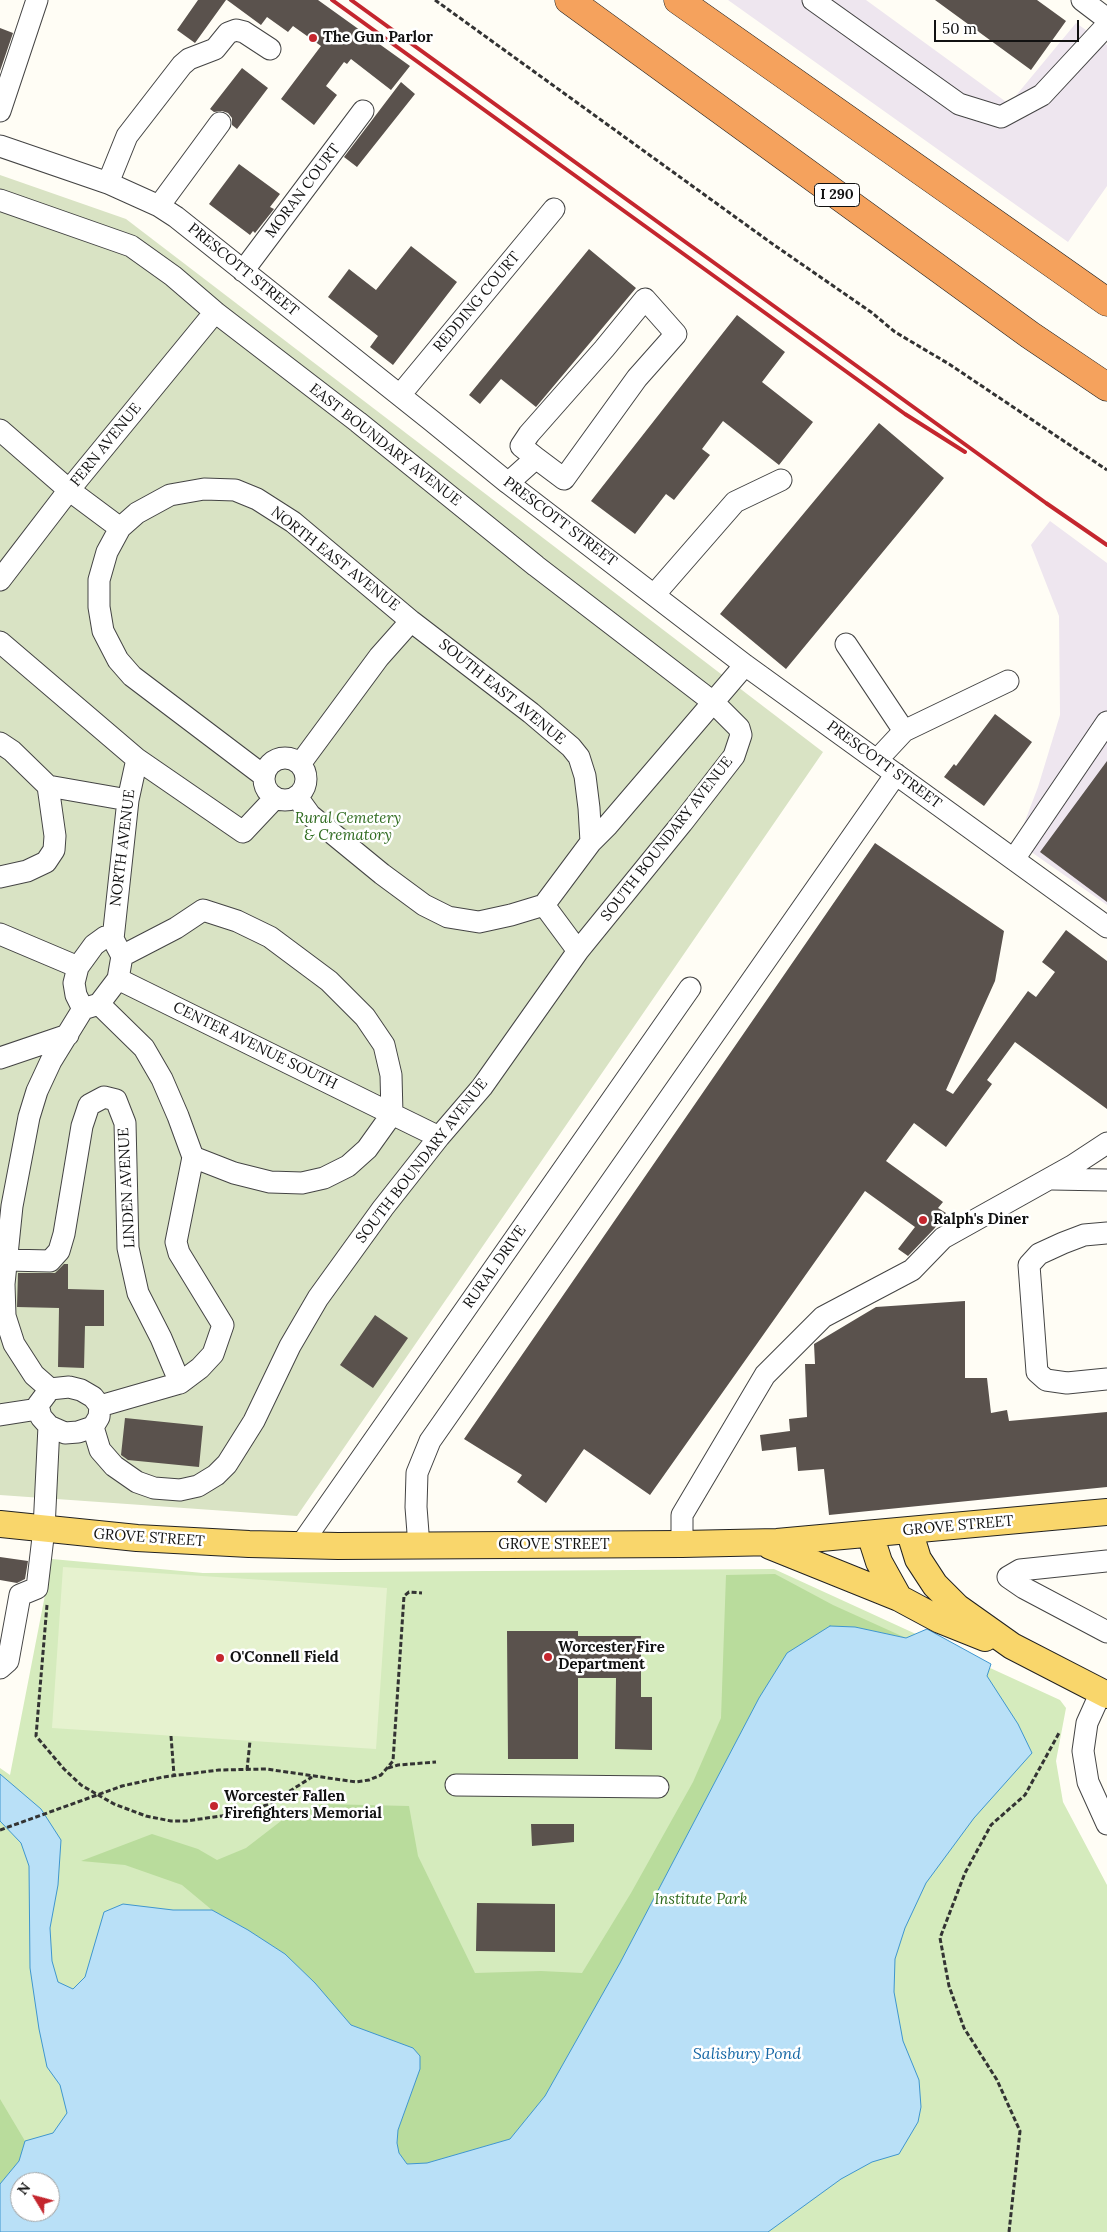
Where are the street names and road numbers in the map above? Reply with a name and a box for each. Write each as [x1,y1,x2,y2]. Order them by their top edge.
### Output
street label: MORAN COURT [262,140,344,242]
road number: I 290 [814,184,860,206]
street label: PRESCOTT STREET [184,220,302,320]
street label: REDDING COURT [430,248,524,356]
street label: EAST BOUNDARY AVENUE [306,380,464,510]
street label: FERN AVENUE [67,400,145,490]
street label: PRESCOTT STREET [500,473,620,571]
street label: NORTH EAST AVENUE [267,503,403,615]
street label: SOUTH EAST AVENUE [435,635,569,749]
street label: PRESCOTT STREET [823,717,945,813]
street label: SOUTH BOUNDARY AVENUE [597,753,737,925]
street label: NORTH AVENUE [107,788,139,908]
street label: CENTER AVENUE SOUTH [170,998,340,1094]
street label: SOUTH BOUNDARY AVENUE [352,1075,492,1247]
street label: LINDEN AVENUE [115,1127,139,1249]
street label: RURAL DRIVE [460,1222,530,1312]
street label: GROVE STREET [902,1512,1014,1540]
street label: GROVE STREET [93,1525,205,1551]
street label: GROVE STREET [498,1536,610,1554]

